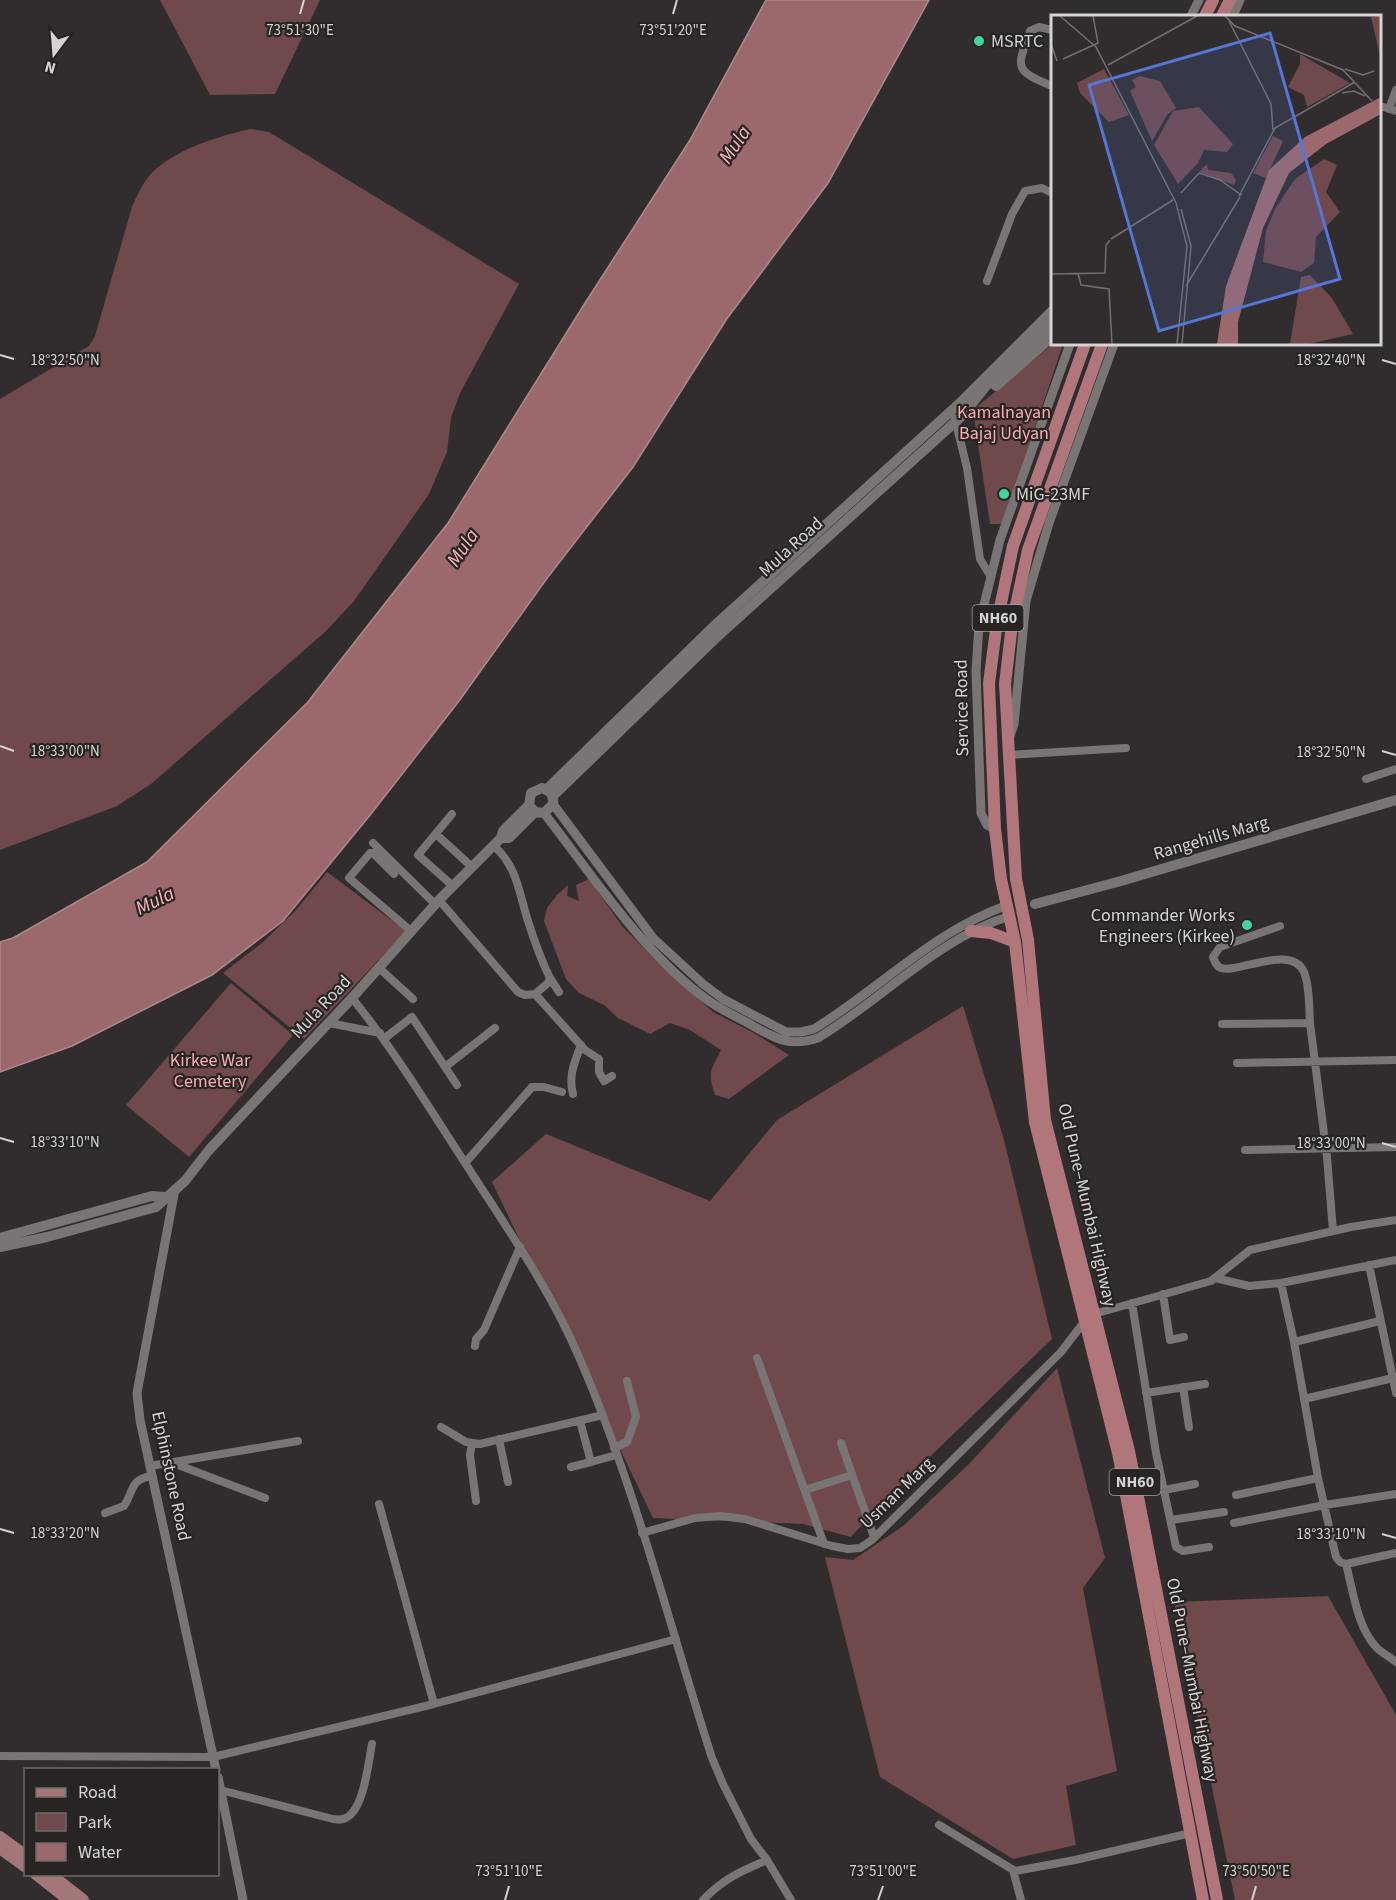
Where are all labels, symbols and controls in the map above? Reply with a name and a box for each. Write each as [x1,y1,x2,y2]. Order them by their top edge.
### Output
inset map [1051,15,1381,345]
text: 73°51'30"E [266,20,334,41]
text: 73°51'20"E [639,20,707,41]
north arrow [24,24,84,84]
place label: MSRTC [991,29,1043,54]
marker: MSRTC [972,34,986,48]
text: N [42,55,58,79]
water label: Mula [712,120,758,170]
text: 18°32'50"N [30,350,100,371]
text: 18°32'40"N [1296,350,1366,371]
park label: Kamalnayan Bajaj Udyan [957,400,1051,446]
place label: MiG-23MF [1016,482,1090,507]
marker: MiG-23MF [997,487,1011,501]
street label: Mula Road [753,511,829,583]
water label: Mula [440,523,486,573]
road number: NH60 [972,605,1024,631]
street label: Service Road [949,659,975,757]
text: 18°33'00"N [30,741,100,762]
text: 18°32'50"N [1296,742,1366,763]
street label: Rangehills Marg [1151,810,1271,866]
water label: Mula [131,879,179,922]
place label: Commander Works Engineers (Kirkee) [1091,903,1235,949]
marker: Commander Works Engineers (Kirkee) [1240,918,1254,932]
street label: Mula Road [285,970,357,1044]
park label: Kirkee War Cemetery [170,1048,251,1094]
street label: Old Pune–Mumbai Highway [1051,1101,1123,1310]
text: 18°33'10"N [30,1132,100,1153]
text: 18°33'00"N [1296,1133,1366,1154]
street label: Elphinstone Road [145,1409,197,1543]
street label: Usman Marg [855,1451,939,1535]
road number: NH60 [1110,1469,1160,1495]
text: 18°33'20"N [30,1523,100,1544]
text: 18°33'10"N [1296,1524,1366,1545]
street label: Old Pune–Mumbai Highway [1160,1576,1224,1785]
legend [24,1768,219,1876]
text: Road [78,1780,117,1805]
text: Park [78,1810,112,1835]
text: Water [78,1840,122,1865]
text: 73°51'10"E [475,1861,543,1882]
text: 73°51'00"E [849,1861,917,1882]
text: 73°50'50"E [1222,1861,1290,1882]

